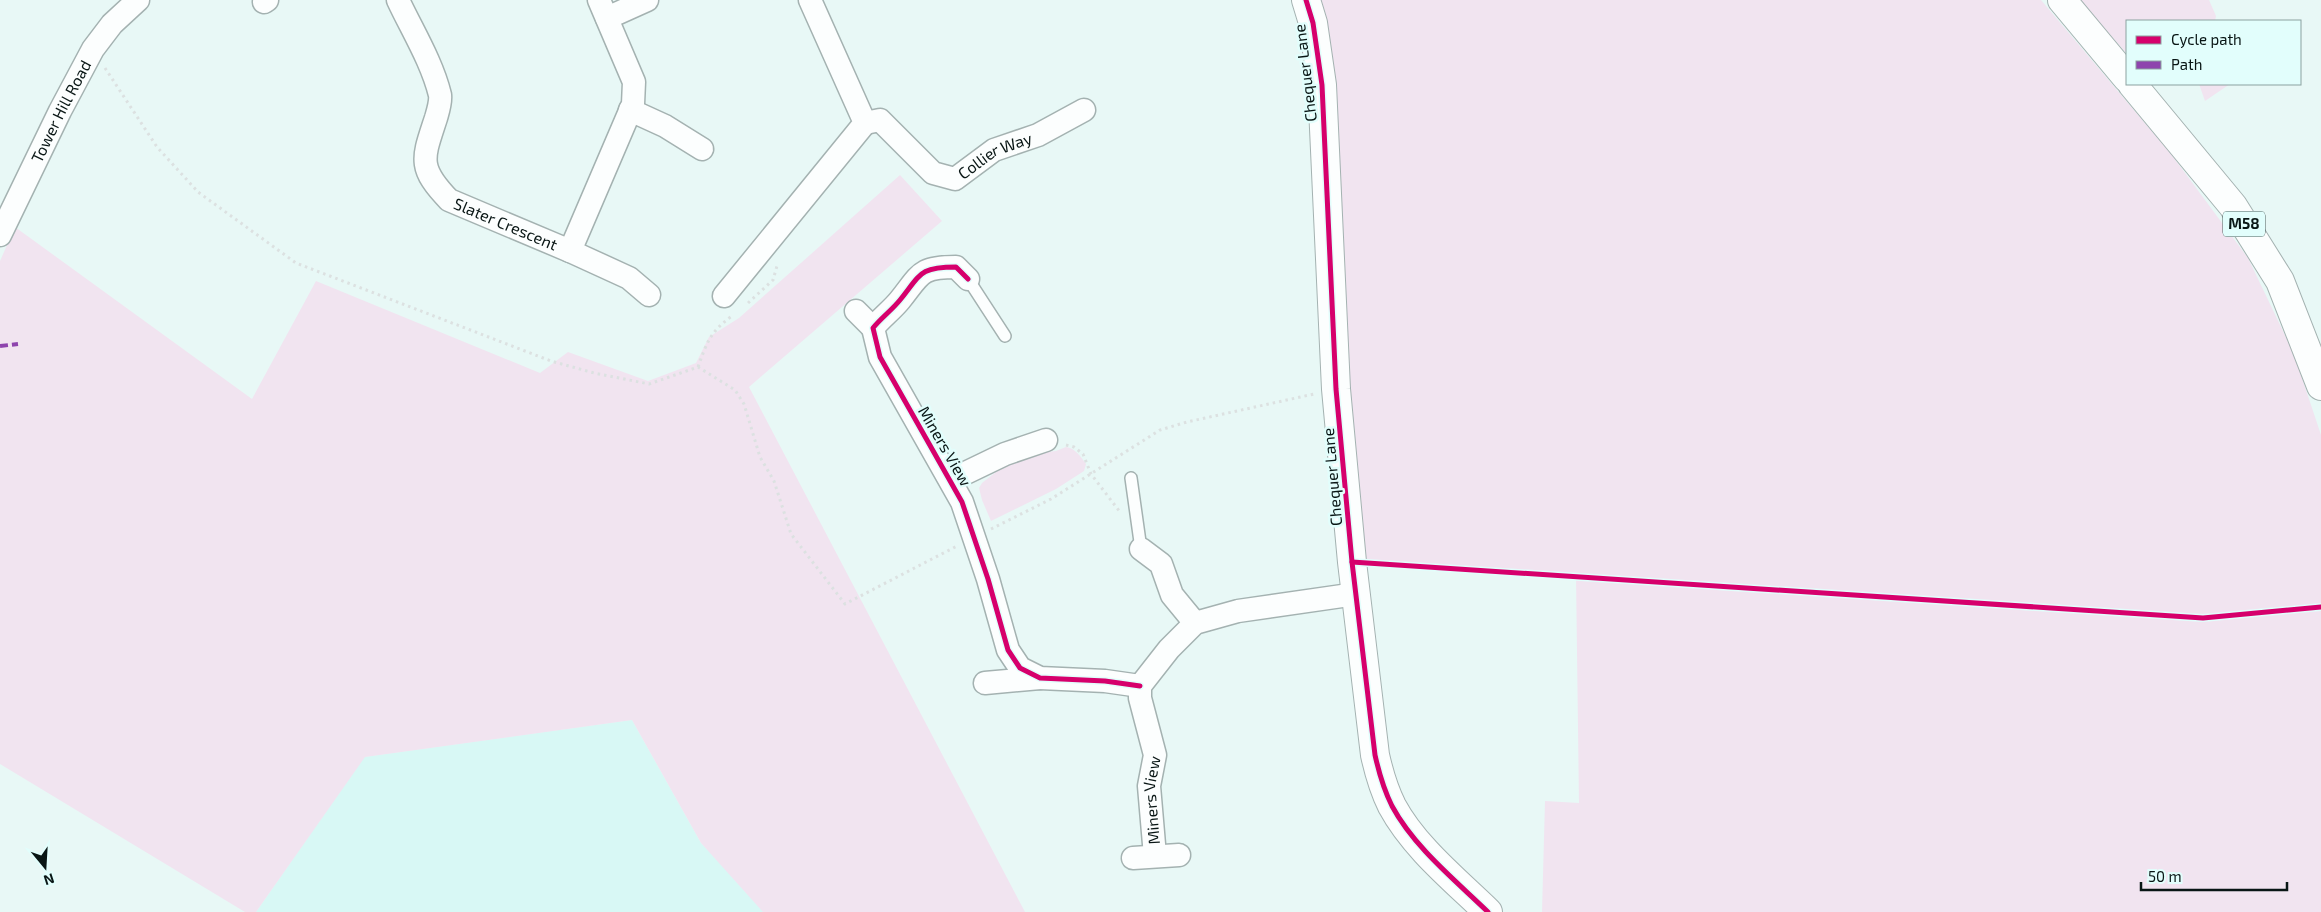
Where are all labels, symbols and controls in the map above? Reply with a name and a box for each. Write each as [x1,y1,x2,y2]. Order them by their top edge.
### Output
legend [2126,20,2301,85]
street label: Chequer Lane [1289,23,1320,123]
text: Cycle path [2171,30,2242,48]
text: Path [2171,55,2202,73]
street label: Tower Hill Road [27,57,94,165]
street label: Collier Way [954,128,1035,183]
street label: Slater Crescent [451,193,561,254]
road number: M58 [2223,212,2265,236]
street label: Miners View [915,402,976,489]
street label: Chequer Lane [1318,427,1345,527]
street label: Miners View [1139,754,1164,845]
north arrow [20,842,70,892]
scale bar [2141,860,2287,892]
text: 50 m [2148,867,2182,885]
text: N [42,870,57,889]

